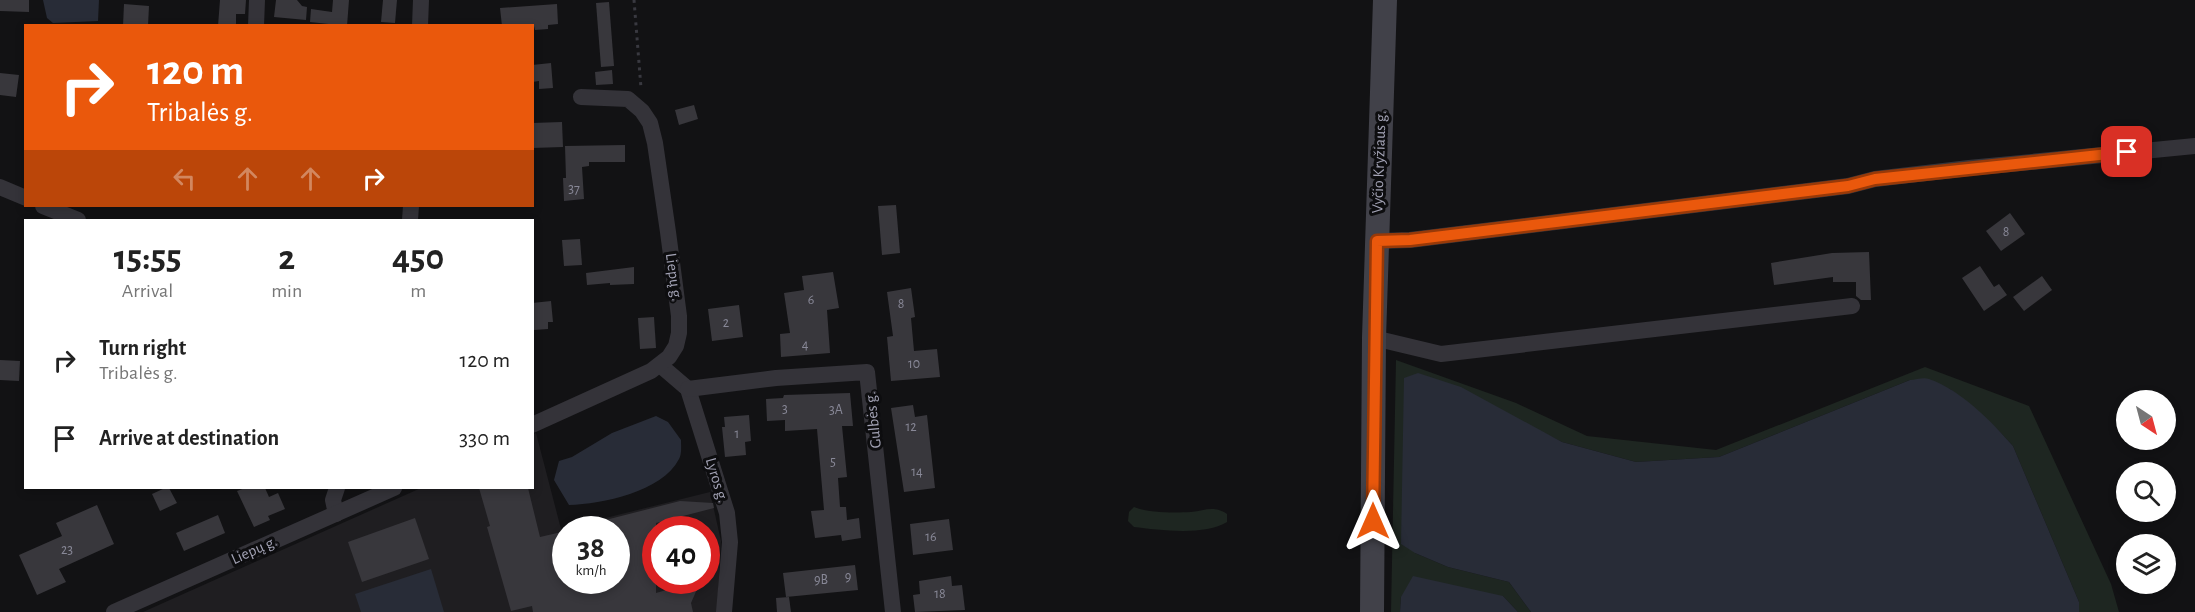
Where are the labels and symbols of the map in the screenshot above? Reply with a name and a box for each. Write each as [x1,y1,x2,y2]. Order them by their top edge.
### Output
street label: Vyčio Kryžiaus g. [1369,110,1390,214]
pin [2101,126,2152,177]
house number: 37 [568,182,580,196]
house number: 8 [2003,225,2009,239]
street label: Liepų g. [663,252,685,302]
house number: 6 [808,293,814,307]
house number: 8 [898,297,904,311]
house number: 2 [723,316,729,330]
house number: 4 [802,338,809,352]
house number: 10 [908,357,920,371]
north arrow [2116,390,2176,450]
street label: Gulbės g. [862,391,884,449]
house number: 3 [782,402,788,416]
house number: 3A [829,403,843,417]
house number: 12 [905,420,917,434]
house number: 1 [735,427,739,441]
house number: 5 [830,455,836,469]
street label: Lyros g. [702,456,731,505]
house number: 14 [911,465,923,479]
position arrow [1341,489,1405,553]
speed limit sign: 40 [642,516,720,594]
house number: 16 [925,530,937,544]
street label: Liepų g. [229,533,279,567]
house number: 23 [61,543,73,557]
house number: 9 [845,570,851,584]
house number: 9B [814,573,828,587]
house number: 18 [934,587,946,601]

